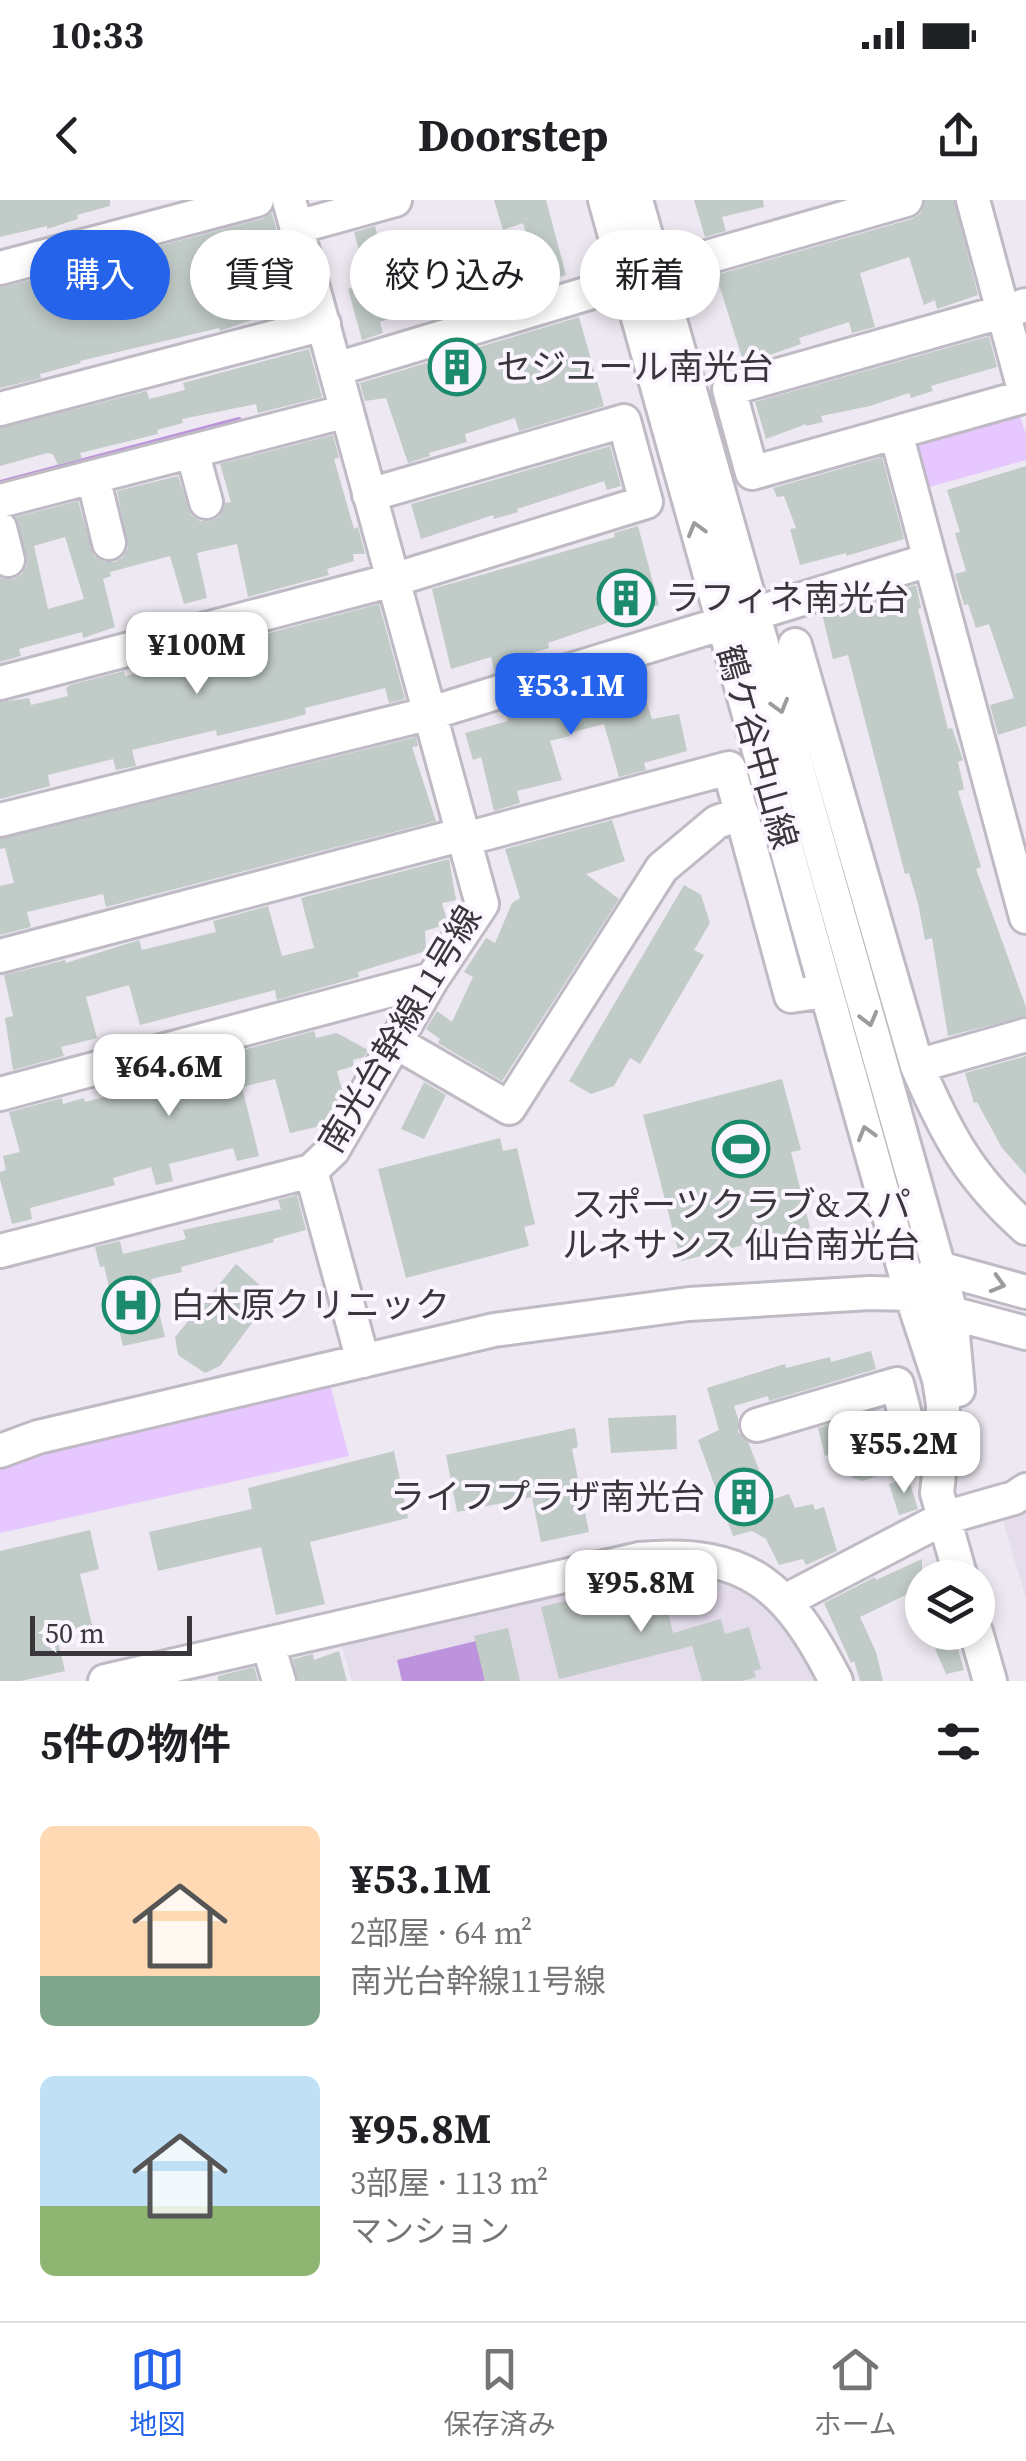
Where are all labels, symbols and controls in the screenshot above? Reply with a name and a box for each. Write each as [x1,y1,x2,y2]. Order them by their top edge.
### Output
text: 10:33 [50,9,144,61]
text: Doorstep [418,104,608,166]
icon: back [40,108,95,163]
icon: share [931,108,986,163]
chip: 購入 [30,230,170,320]
chip: 賃貸 [190,230,330,320]
chip: 絞り込み [350,230,560,320]
chip: 新着 [580,230,720,320]
building icon: セジュール南光台 [427,337,487,397]
place label: セジュール南光台 [496,343,774,391]
one-way arrow [687,521,708,538]
building icon: ラフィネ南光台 [596,568,656,628]
place label: ラフィネ南光台 [665,574,909,622]
pin: ¥100M [127,612,267,697]
text: ¥100M [148,622,246,666]
street label: 鶴ケ谷中山線 [705,639,809,855]
pin: ¥53.1M [490,653,652,738]
text: ¥53.1M [517,663,625,707]
one-way arrow [768,697,789,714]
street label: 南光台幹線11号線 [307,897,493,1161]
one-way arrow [857,1010,878,1027]
pin: ¥64.6M [88,1034,250,1119]
text: ¥64.6M [115,1044,223,1088]
sports icon: スポーツクラブ&スパ ルネサンス 仙台南光台 [711,1119,771,1179]
one-way arrow [857,1125,878,1142]
place label: スポーツクラブ&スパ ルネサンス 仙台南光台 [562,1181,920,1269]
one-way arrow [989,1272,1006,1293]
hospital icon: 白木原クリニック [101,1275,161,1335]
place label: 白木原クリニック [170,1281,450,1329]
pin: ¥55.2M [823,1411,985,1496]
text: ¥55.2M [850,1421,958,1465]
building icon: ライフプラザ南光台 [714,1467,774,1527]
place label: ライフプラザ南光台 [390,1473,705,1521]
pin: ¥95.8M [560,1550,722,1635]
text: ¥95.8M [587,1560,695,1604]
map controls [905,1560,995,1650]
button: layers [905,1560,995,1650]
scale bar [30,1611,192,1656]
text: 50 m [45,1614,105,1652]
icon: filters [931,1714,986,1769]
text: 5件の物件 [40,1715,231,1773]
text: ¥53.1M [350,1849,491,1907]
icon: home [120,1866,240,1986]
text: 2部屋 · 64 m² [350,1911,532,1955]
text: 南光台幹線11号線 [350,1959,606,2003]
text: ¥95.8M [350,2099,491,2157]
icon: home [120,2116,240,2236]
text: 3部屋 · 113 m² [350,2161,548,2205]
text: マンション [350,2209,510,2253]
tab: 地図 [129,2342,185,2443]
tab: 保存済み [443,2342,555,2443]
tab: ホーム [814,2342,897,2443]

